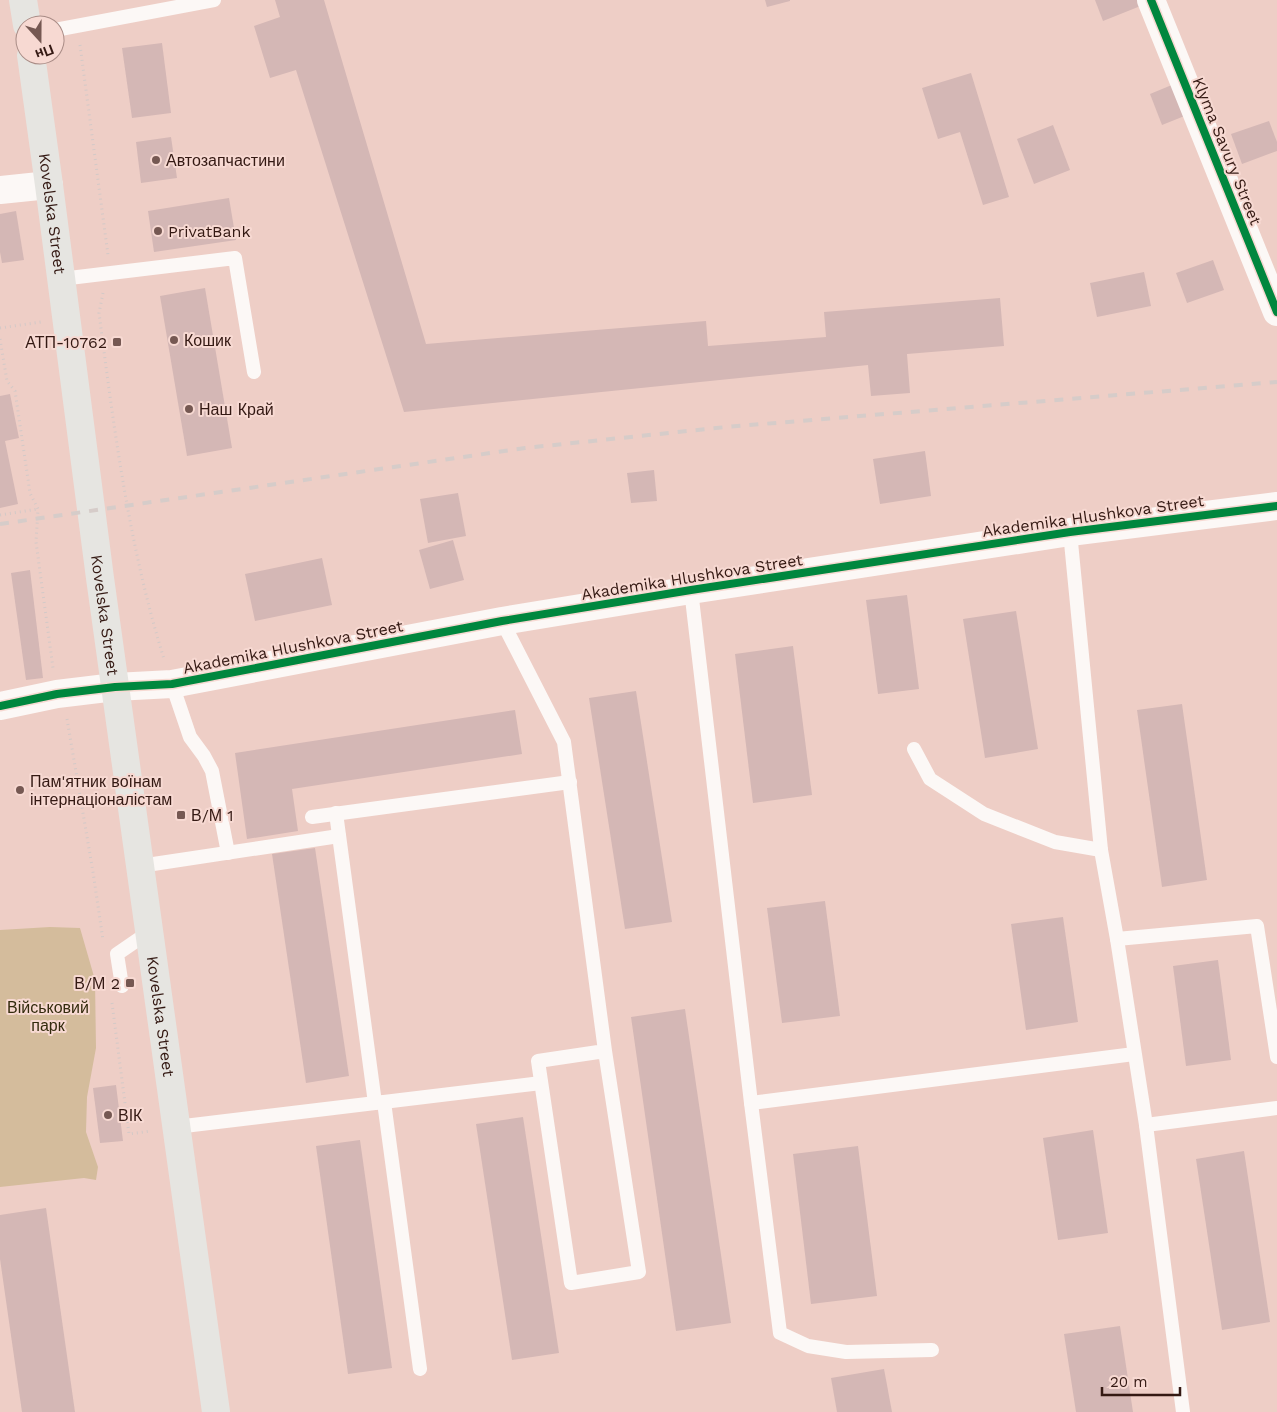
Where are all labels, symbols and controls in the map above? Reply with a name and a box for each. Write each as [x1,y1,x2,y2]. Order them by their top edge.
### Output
north arrow [15,15,65,65]
text: Пн [33,41,56,63]
street label: Klyma Savury Street [1189,74,1265,228]
place label: Автозапчастини [166,151,285,170]
street label: Kovelska Street [35,152,70,275]
marker: Автозапчастини [150,154,162,166]
place label: PrivatBank [168,222,251,241]
marker: PrivatBank [152,225,164,237]
place label: Кошик [184,331,232,350]
place label: АТП-10762 [25,333,107,352]
marker: Кошик [168,334,180,346]
marker: АТП-10762 [111,336,123,348]
place label: Наш Край [199,400,274,419]
marker: Наш Край [183,403,195,415]
street label: Akademika Hlushkova Street [981,491,1205,541]
street label: Akademika Hlushkova Street [580,550,804,604]
street label: Kovelska Street [88,554,123,677]
street label: Akademika Hlushkova Street [181,616,405,678]
place label: Пам'ятник воїнам інтернаціоналістам [30,772,172,809]
marker: Пам'ятник воїнам інтернаціоналістам [14,784,26,796]
place label: В/М 1 [191,806,233,825]
marker: В/М 1 [175,809,187,821]
street label: Kovelska Street [143,955,179,1078]
place label: В/М 2 [74,974,120,993]
marker: В/М 2 [124,977,136,989]
park label: Військовий парк [7,998,89,1035]
place label: ВІК [118,1106,143,1125]
marker: ВІК [102,1109,114,1121]
scale bar [1102,1364,1180,1396]
text: 20 m [1110,1373,1148,1391]

